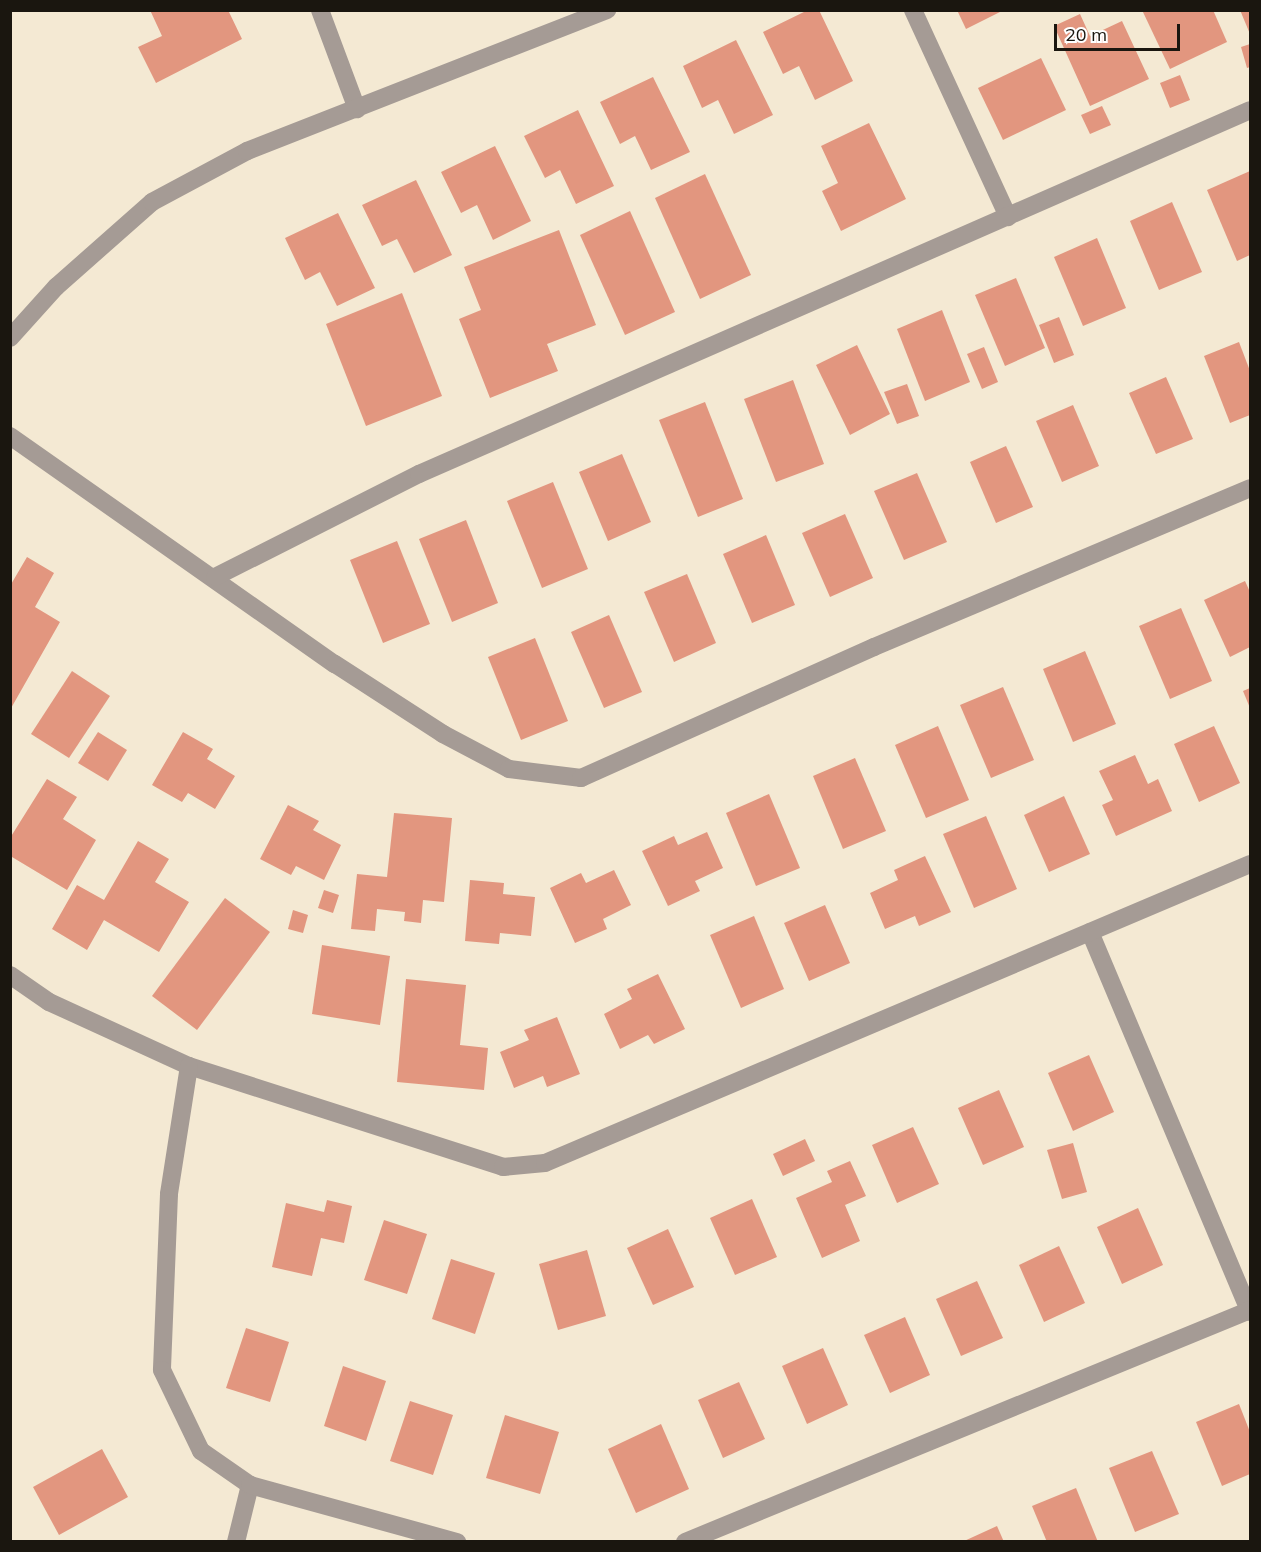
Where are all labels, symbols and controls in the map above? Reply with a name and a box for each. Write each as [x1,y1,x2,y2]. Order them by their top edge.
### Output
scale bar [1057,12,1183,50]
text: 20 m [1065,23,1107,46]

